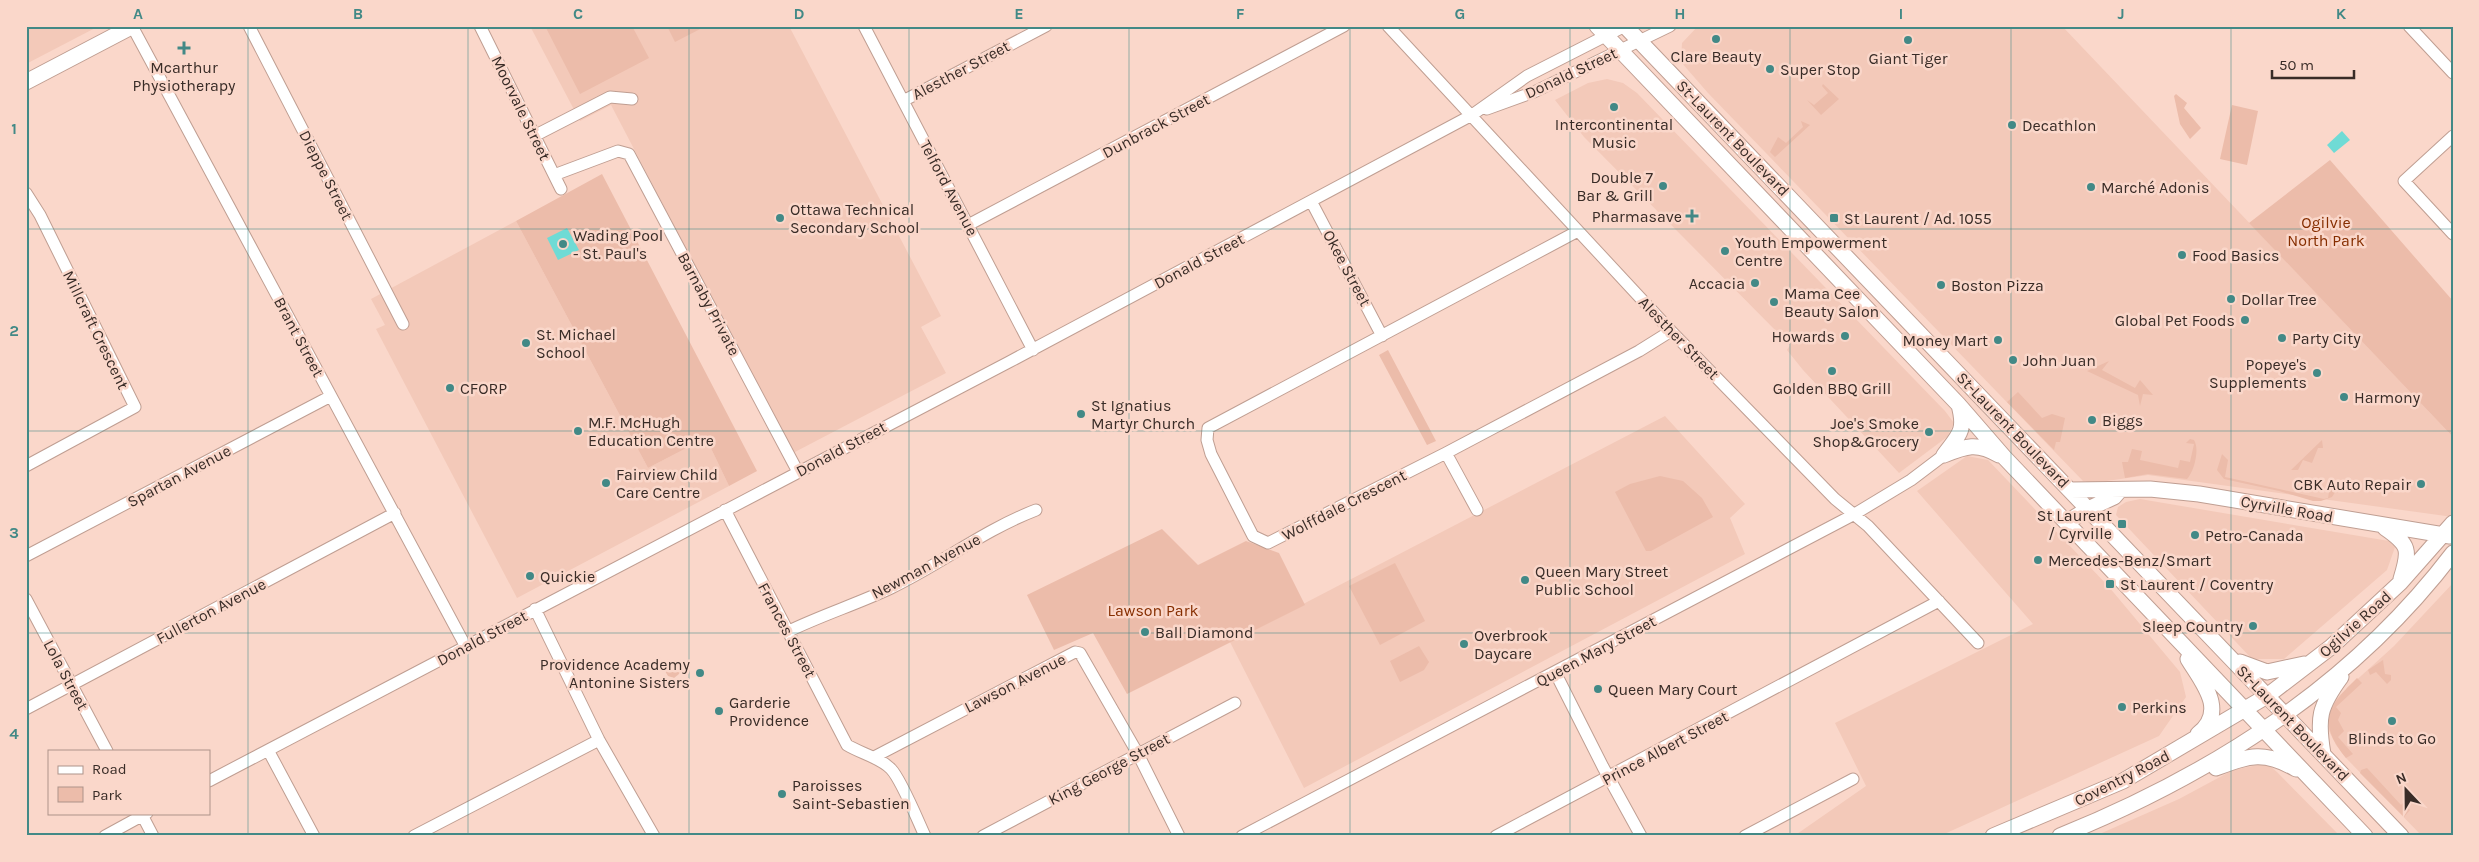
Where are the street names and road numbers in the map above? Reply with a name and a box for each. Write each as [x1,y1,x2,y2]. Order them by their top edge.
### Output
street label: Alesther Street [909,36,1013,104]
street label: Donald Street [1522,43,1620,103]
street label: Moorvale Street [487,53,555,163]
street label: St-Laurent Boulevard [1673,76,1793,200]
street label: Dunbrack Street [1099,90,1213,162]
street label: Dieppe Street [295,127,357,223]
street label: Telford Avenue [916,137,982,239]
street label: Okee Street [1319,227,1375,309]
street label: Donald Street [1151,229,1247,293]
street label: Barnaby Private [674,249,744,359]
street label: Millcraft Crescent [59,268,133,392]
street label: Alesther Street [1635,293,1723,383]
street label: Brant Street [270,294,328,380]
street label: St-Laurent Boulevard [1953,368,2073,492]
street label: Donald Street [793,417,889,481]
street label: Spartan Avenue [124,441,234,511]
street label: Wolffdale Crescent [1279,465,1409,545]
street label: Cyrville Road [2239,492,2335,526]
street label: Newman Avenue [868,529,984,603]
street label: Fullerton Avenue [153,574,269,648]
street label: Frances Street [754,579,820,681]
street label: Ogilvie Road [2315,587,2395,661]
street label: Donald Street [434,606,530,670]
street label: Queen Mary Street [1533,611,1659,691]
street label: Lola Street [39,636,93,714]
street label: Lawson Avenue [961,649,1069,717]
street label: St-Laurent Boulevard [2233,661,2353,785]
street label: Prince Albert Street [1599,707,1731,789]
street label: King George Street [1045,729,1173,809]
street label: Coventry Road [2071,746,2173,810]

